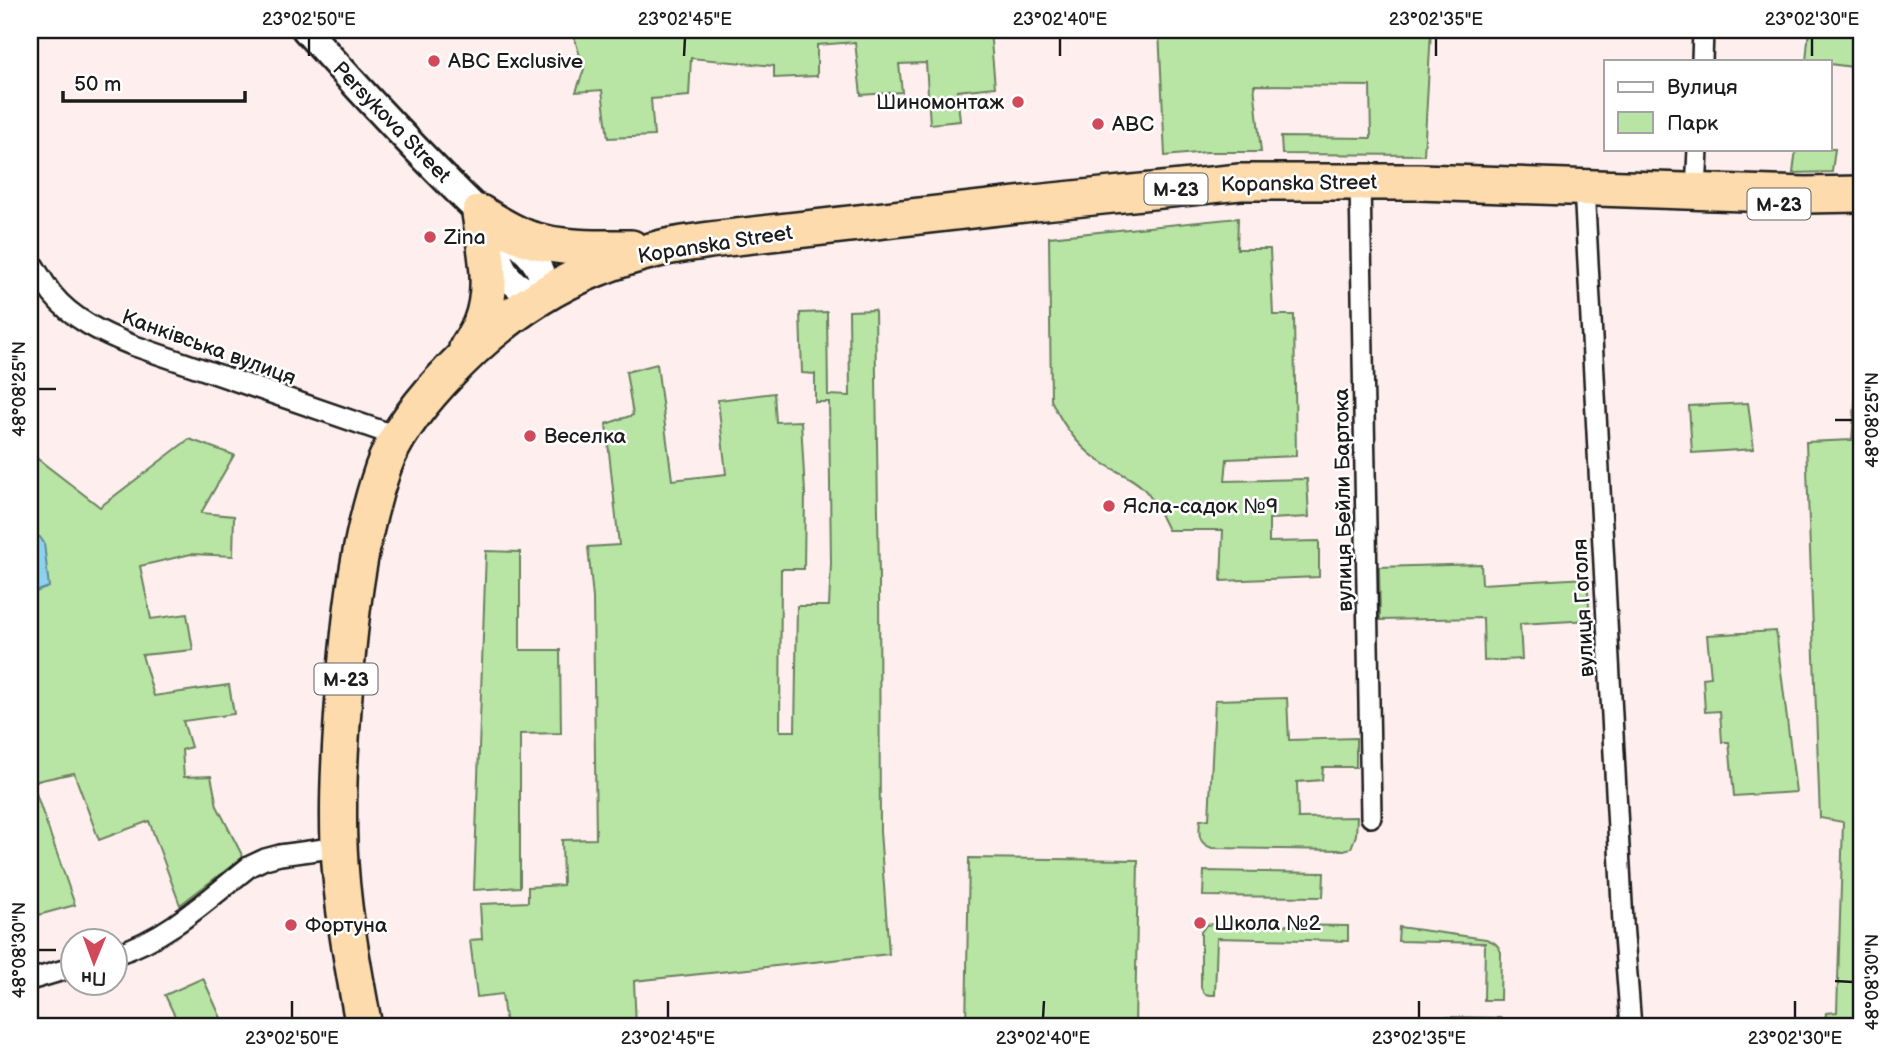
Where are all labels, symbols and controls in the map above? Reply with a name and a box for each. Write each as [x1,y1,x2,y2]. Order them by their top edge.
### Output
text: 23°02'50"E [262,9,356,30]
text: 23°02'45"E [638,9,732,30]
text: 23°02'40"E [1013,9,1107,30]
text: 23°02'35"E [1389,9,1483,30]
text: 23°02'30"E [1765,9,1860,30]
place label: ABC Exclusive [448,49,583,74]
marker: ABC Exclusive [426,53,442,69]
street label: Persykova Street [327,57,456,189]
scale bar [63,60,245,104]
legend [1604,60,1832,150]
text: 50 m [74,72,121,97]
text: Вулиця [1667,75,1738,100]
place label: Шиномонтаж [876,90,1004,115]
marker: Шиномонтаж [1010,94,1026,110]
text: Парк [1667,111,1718,136]
place label: ABC [1112,112,1154,137]
marker: ABC [1090,116,1106,132]
street label: Kopanska Street [1221,170,1378,197]
road number: М-23 [1144,174,1208,204]
road number: М-23 [1748,188,1810,220]
street label: Kopanska Street [636,220,795,269]
place label: Zina [443,225,486,250]
marker: Zina [422,229,438,245]
street label: Канківська вулиця [119,304,299,391]
text: 48°08'25"N [9,341,30,437]
text: 48°08'25"N [1862,372,1883,468]
street label: вулиця Бейли Бартока [1329,387,1358,612]
place label: Веселка [544,424,627,449]
marker: Веселка [522,428,538,444]
place label: Ясла-садок №9 [1123,494,1278,519]
marker: Ясла-садок №9 [1101,498,1117,514]
street label: вулиця Гоголя [1567,538,1600,678]
road number: М-23 [314,664,378,694]
text: 48°08'30"N [9,902,30,998]
place label: Школа №2 [1214,911,1321,936]
place label: Фортуна [305,913,388,938]
marker: Школа №2 [1192,915,1208,931]
marker: Фортуна [283,917,299,933]
north arrow [60,928,130,998]
text: 48°08'30"N [1862,934,1883,1030]
text: Пн [81,966,107,989]
text: 23°02'50"E [245,1028,339,1049]
text: 23°02'45"E [621,1028,715,1049]
text: 23°02'40"E [996,1028,1090,1049]
text: 23°02'35"E [1372,1028,1466,1049]
text: 23°02'30"E [1748,1028,1843,1049]

